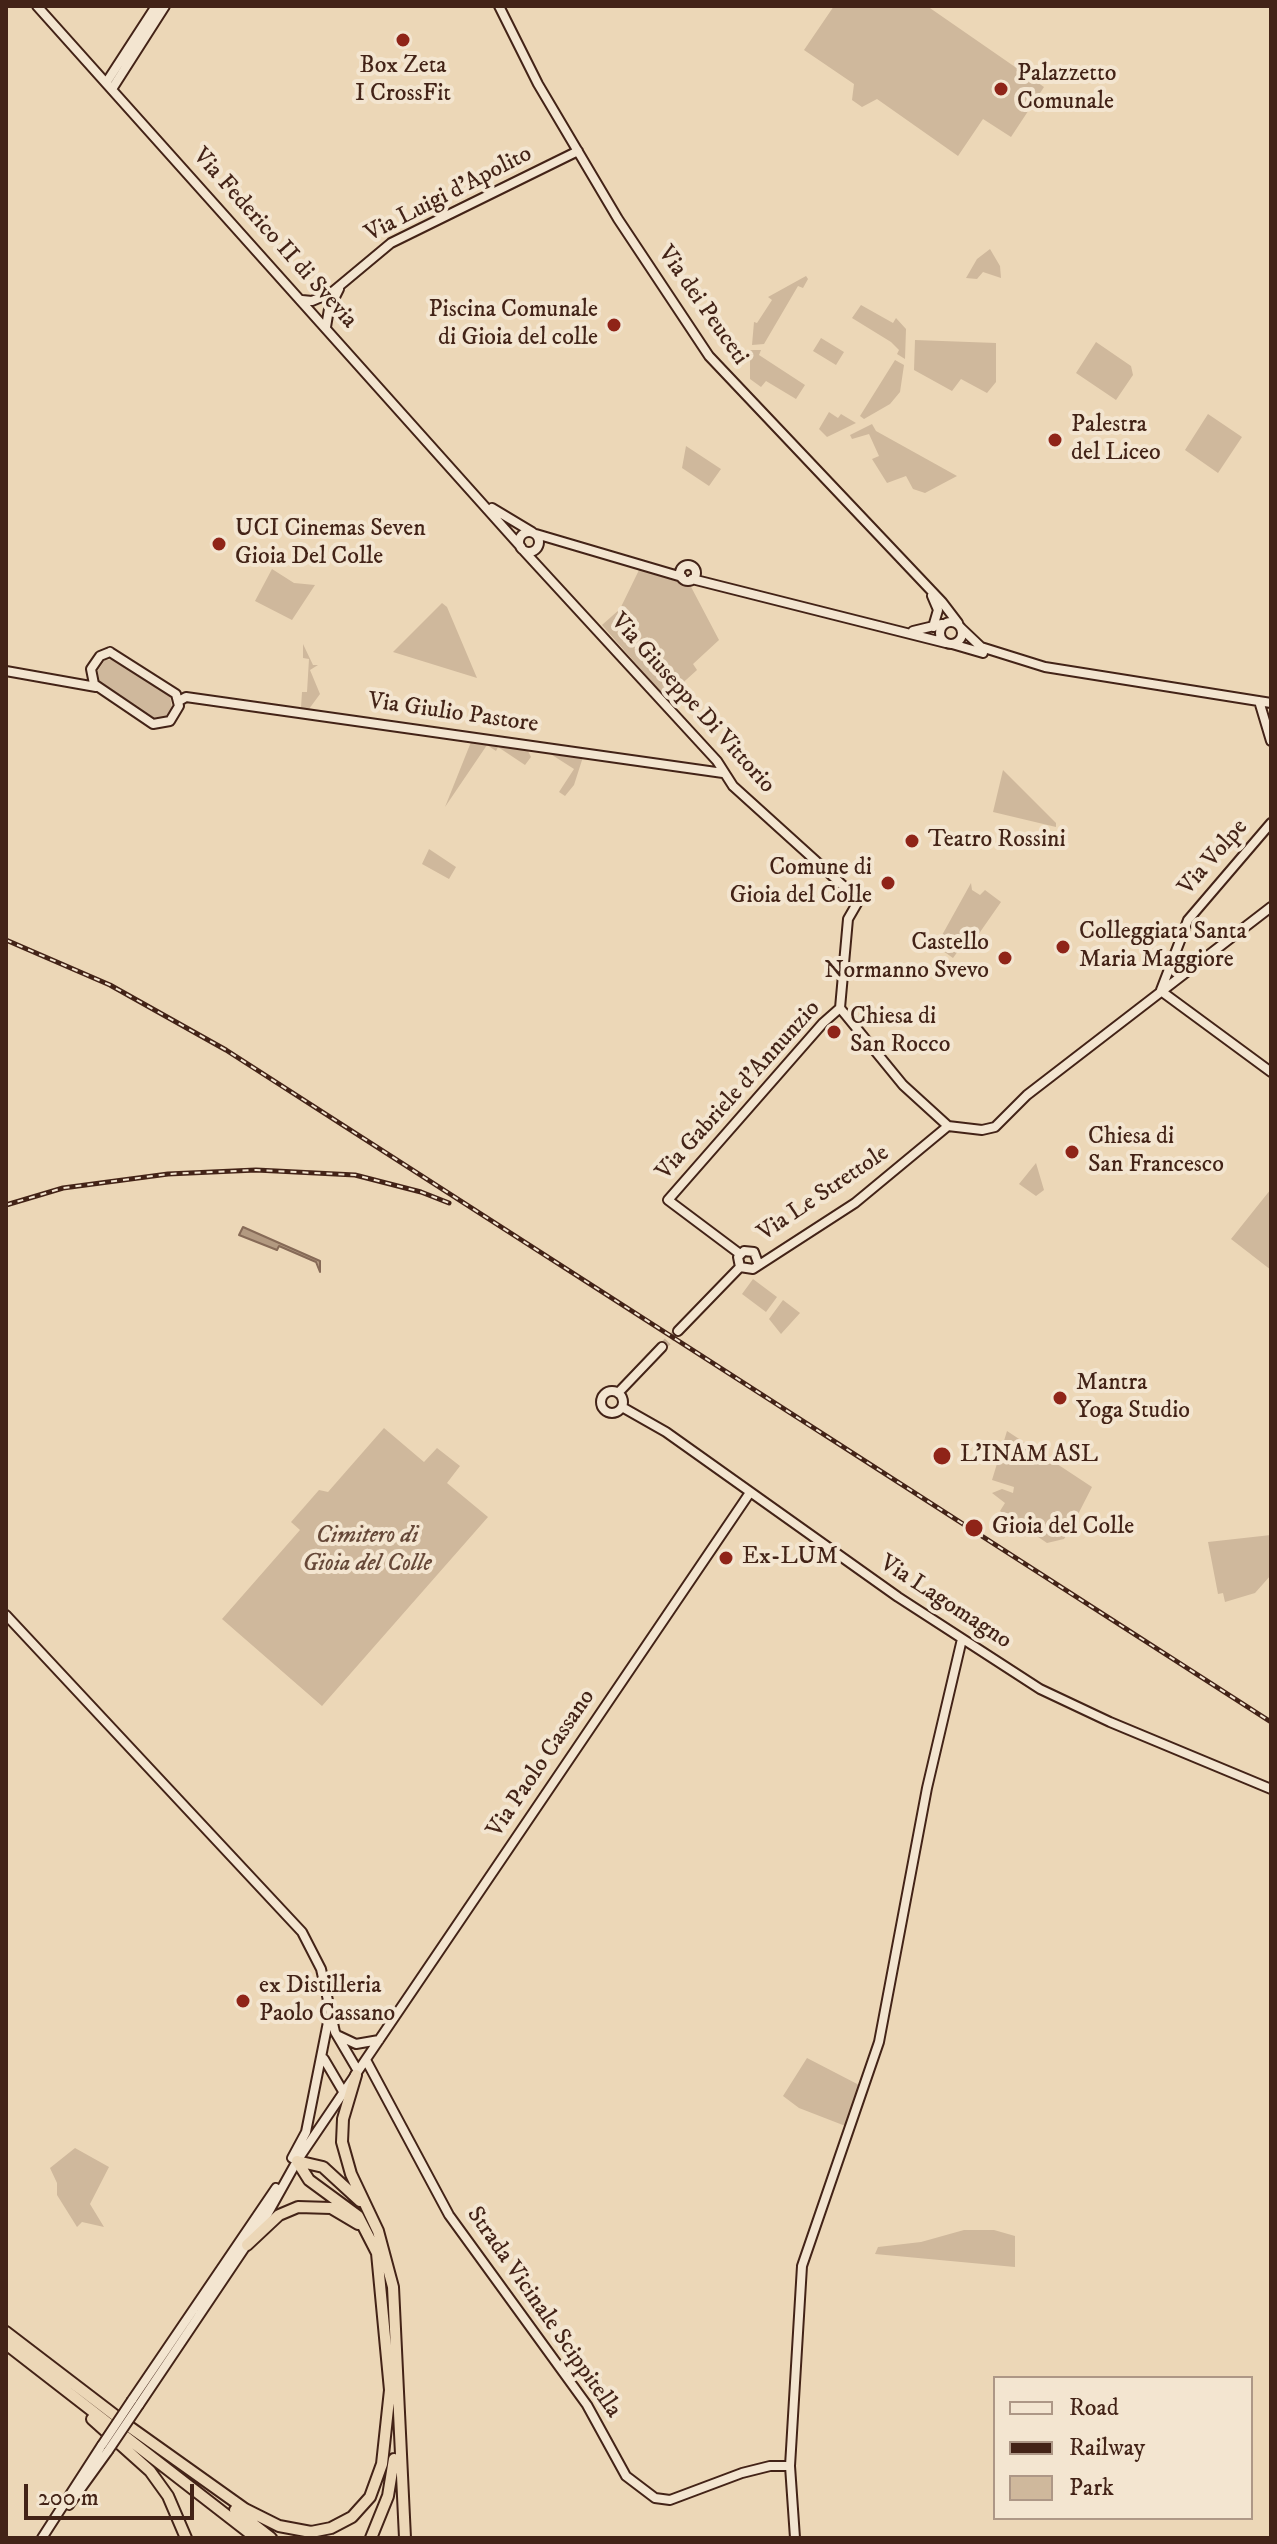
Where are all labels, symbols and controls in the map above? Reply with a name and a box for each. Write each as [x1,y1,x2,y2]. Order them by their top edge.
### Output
marker: Box Zeta I CrossFit [394,31,412,49]
place label: Box Zeta I CrossFit [355,53,451,109]
place label: Palazzetto Comunale [1017,61,1116,117]
marker: Palazzetto Comunale [992,80,1010,98]
street label: Via Luigi d'Apolito [361,141,537,249]
street label: Via Federico II di Svevia [185,143,363,335]
street label: Via dei Peuceti [650,241,754,371]
place label: Piscina Comunale di Gioia del colle [429,297,598,353]
marker: Piscina Comunale di Gioia del colle [605,316,623,334]
place label: Palestra del Liceo [1071,412,1161,468]
marker: Palestra del Liceo [1046,431,1064,449]
place label: UCI Cinemas Seven Gioia Del Colle [235,516,426,572]
marker: UCI Cinemas Seven Gioia Del Colle [210,535,228,553]
street label: Via Giuseppe Di Vittorio [604,608,780,800]
street label: Via Giulio Pastore [366,688,540,740]
street label: Via Volpe [1173,814,1255,902]
place label: Teatro Rossini [928,827,1066,855]
marker: Teatro Rossini [903,832,921,850]
place label: Comune di Gioia del Colle [730,855,872,911]
marker: Comune di Gioia del Colle [879,874,897,892]
place label: Colleggiata Santa Maria Maggiore [1079,919,1247,975]
place label: Castello Normanno Svevo [824,930,989,986]
marker: Colleggiata Santa Maria Maggiore [1054,938,1072,956]
marker: Castello Normanno Svevo [996,949,1014,967]
street label: Via Gabriele d'Annunzio [651,995,827,1187]
place label: Chiesa di San Rocco [850,1004,950,1060]
marker: Chiesa di San Rocco [825,1023,843,1041]
place label: Chiesa di San Francesco [1088,1124,1224,1180]
street label: Via Le Strettole [753,1140,895,1248]
marker: Chiesa di San Francesco [1063,1143,1081,1161]
place label: Mantra Yoga Studio [1076,1370,1190,1426]
marker: Mantra Yoga Studio [1051,1389,1069,1407]
place label: L'INAM ASL [960,1442,1098,1470]
marker: L'INAM ASL [931,1445,953,1467]
place label: Gioia del Colle [992,1514,1134,1542]
marker: Gioia del Colle [963,1517,985,1539]
park label: Cimitero di Gioia del Colle [302,1523,432,1579]
place label: Ex-LUM [742,1544,838,1572]
marker: Ex-LUM [717,1549,735,1567]
street label: Via Lagomagno [874,1550,1016,1656]
street label: Via Paolo Cassano [482,1684,602,1844]
place label: ex Distilleria Paolo Cassano [259,1973,395,2029]
marker: ex Distilleria Paolo Cassano [234,1992,252,2010]
street label: Strada Vicinale Scippitella [459,2202,627,2424]
legend [993,2376,1253,2520]
text: Road [1069,2393,1119,2423]
text: Railway [1069,2433,1145,2463]
scale bar [28,2468,198,2518]
text: Park [1069,2473,1114,2503]
text: 200 m [38,2483,99,2513]

